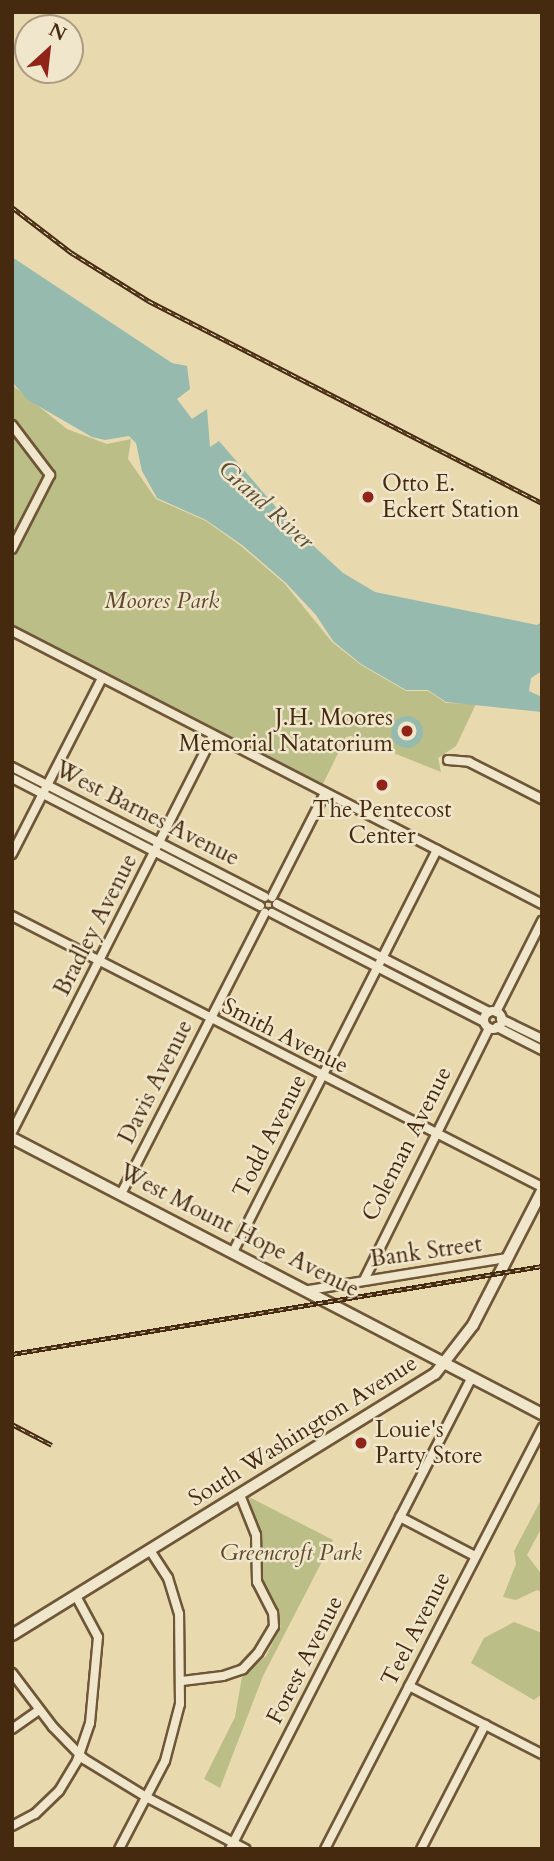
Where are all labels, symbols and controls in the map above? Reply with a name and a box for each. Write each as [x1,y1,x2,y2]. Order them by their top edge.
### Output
north arrow [14,14,84,84]
text: N [44,17,71,47]
water label: Grand River [212,455,320,555]
place label: Otto E. Eckert Station [382,470,519,524]
marker: Otto E. Eckert Station [360,489,376,505]
park label: Moores Park [105,587,219,615]
place label: J.H. Moores Memorial Natatorium [179,704,393,758]
marker: J.H. Moores Memorial Natatorium [399,723,415,739]
street label: West Barnes Avenue [50,756,244,872]
marker: The Pentecost Center [374,777,390,793]
place label: The Pentecost Center [313,796,451,850]
street label: Bradley Avenue [48,850,144,1000]
street label: Smith Avenue [217,992,353,1080]
street label: Davis Avenue [113,1016,199,1148]
street label: Coleman Avenue [356,1062,458,1226]
street label: Todd Avenue [227,1070,313,1202]
street label: West Mount Hope Avenue [115,1158,363,1304]
street label: Bank Street [368,1231,484,1273]
street label: South Washington Avenue [184,1349,422,1513]
place label: Louie's Party Store [375,1416,483,1470]
marker: Louie's Party Store [353,1435,369,1451]
park label: Greencroft Park [220,1539,362,1567]
street label: Teel Avenue [375,1567,457,1691]
street label: Forest Avenue [261,1591,349,1729]

